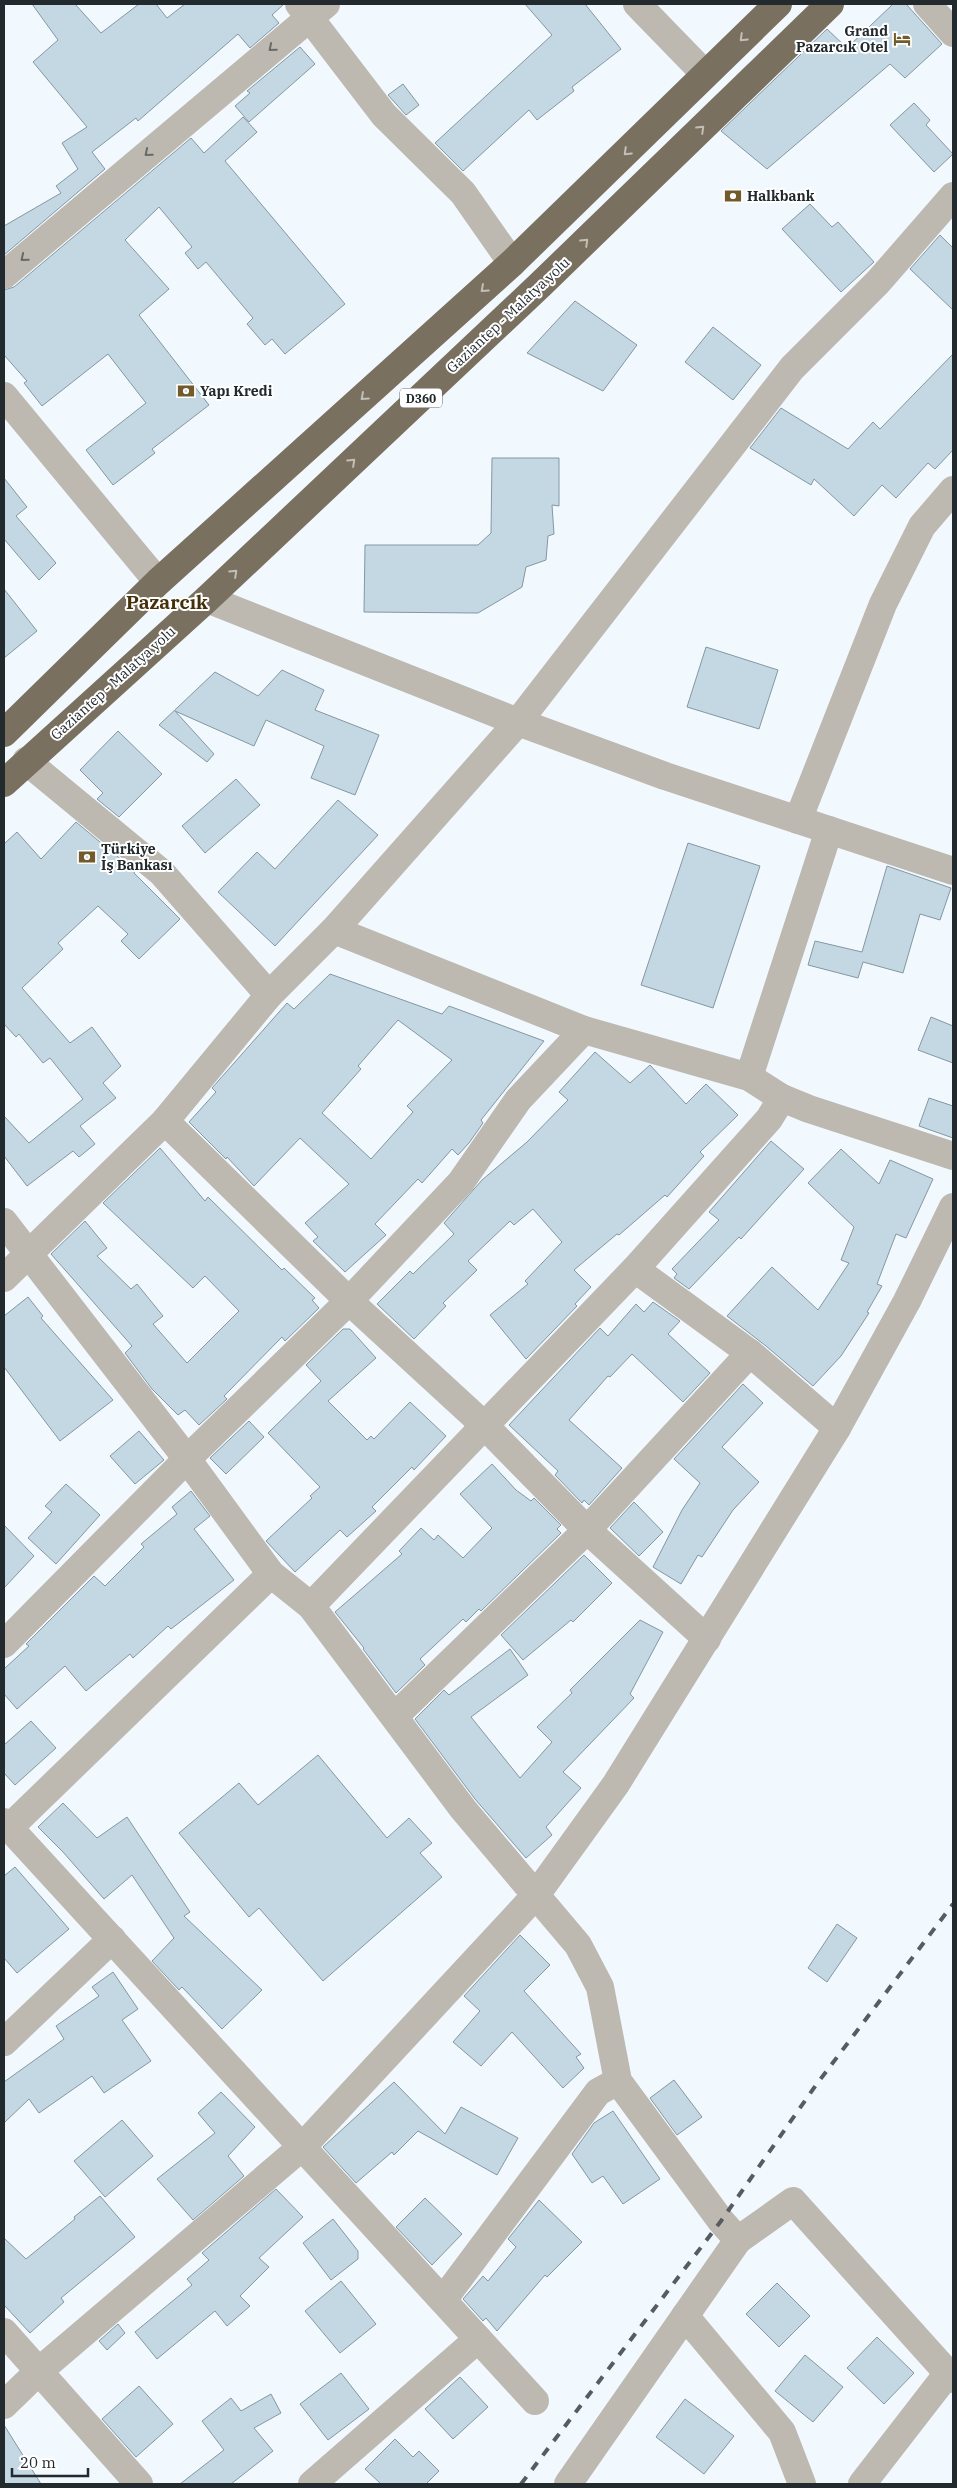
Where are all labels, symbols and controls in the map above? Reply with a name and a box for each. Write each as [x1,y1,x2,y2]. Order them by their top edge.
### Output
place label: Grand Pazarcık Otel [796,22,888,56]
hotel icon: Grand Pazarcık Otel [892,29,912,49]
one-way arrow [739,32,748,41]
one-way arrow [269,43,278,51]
one-way arrow [695,126,704,135]
one-way arrow [623,146,632,155]
one-way arrow [145,147,154,156]
bank icon: Halkbank [723,186,743,206]
place label: Halkbank [747,187,815,205]
one-way arrow [579,239,588,248]
one-way arrow [21,252,30,261]
street label: Gaziantep - Malatya yolu [443,253,574,377]
one-way arrow [481,283,490,292]
bank icon: Yapı Kredi [176,381,196,401]
place label: Yapı Kredi [200,382,273,400]
road number: D360 [400,388,442,408]
one-way arrow [360,391,369,400]
one-way arrow [346,459,355,468]
one-way arrow [228,570,237,579]
district label: Pazarcık [126,590,208,614]
street label: Gaziantep - Malatya yolu [47,622,179,744]
place label: Türkiye İş Bankası [101,840,173,874]
bank icon: Türkiye İş Bankası [77,847,97,867]
scale bar [12,2446,89,2478]
text: 20 m [20,2453,56,2472]

